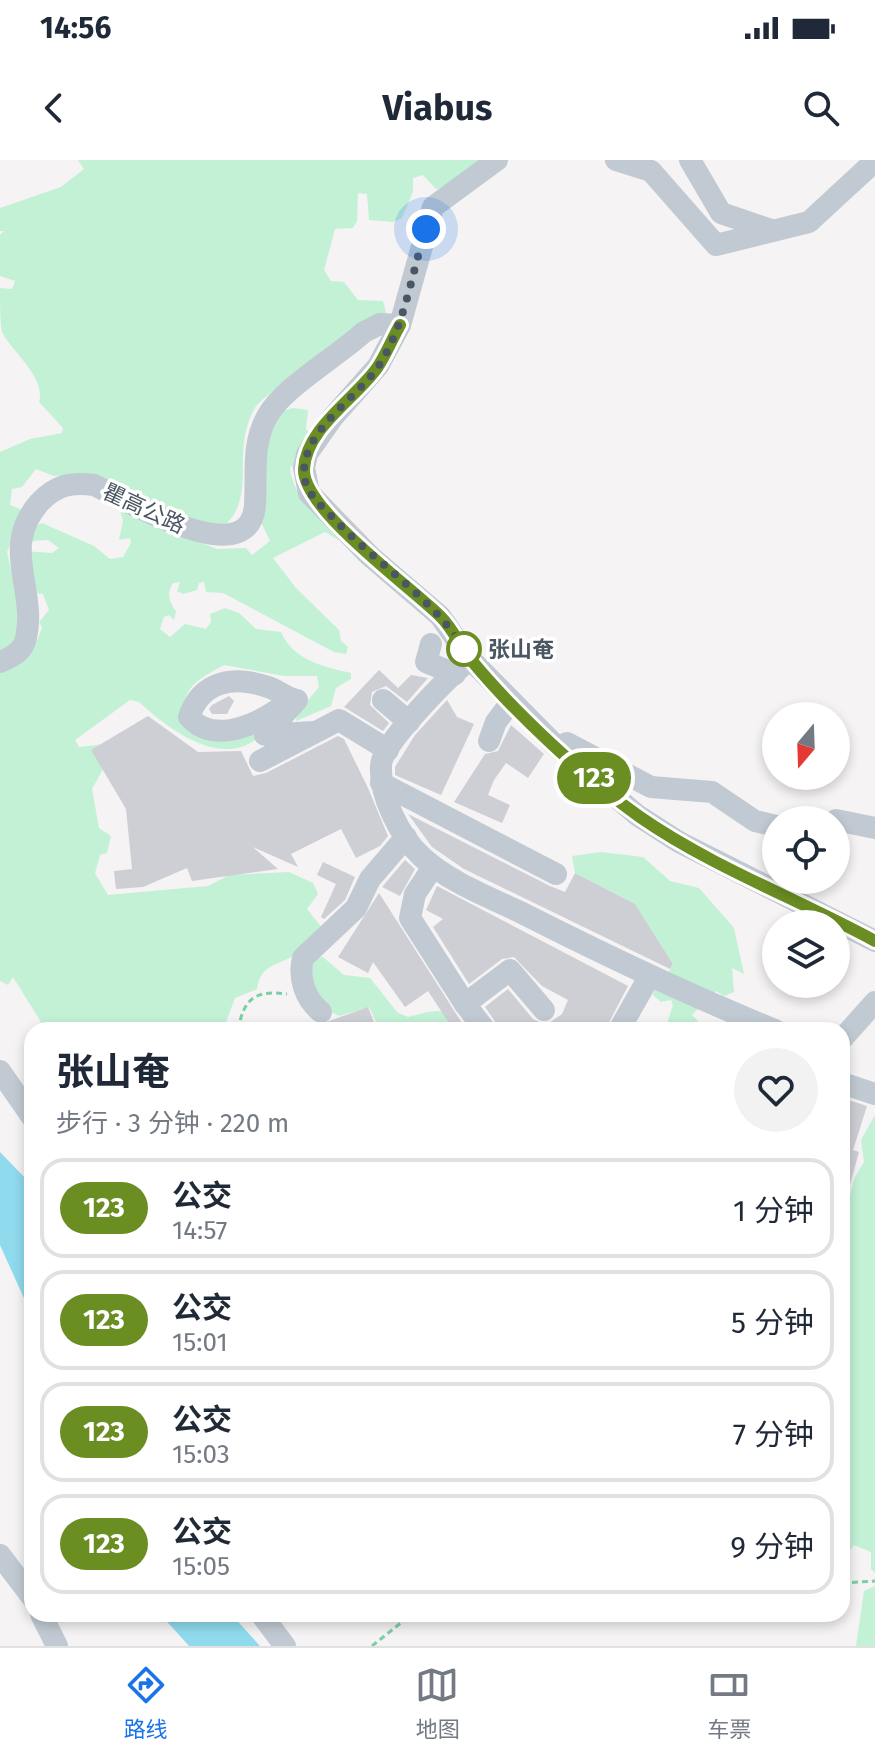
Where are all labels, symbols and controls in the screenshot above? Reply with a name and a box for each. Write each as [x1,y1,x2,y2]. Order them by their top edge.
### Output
text: 14:56 [40,10,111,46]
icon: back [32,86,76,130]
text: Viabus [383,86,492,130]
icon: search [799,86,843,130]
your location [406,209,446,249]
street label: 瞿高公路 [98,478,189,539]
marker: 张山奄 [447,632,481,666]
place label: 张山奄 [488,636,554,663]
north arrow [762,702,850,790]
map controls [762,702,850,998]
line badge: 123 [548,752,640,804]
text: 123 [573,761,615,794]
button: locate [762,806,850,894]
button: layers [762,910,850,998]
button: heart [734,1048,818,1132]
text: 张山奄 [56,1049,170,1095]
text: 步行 · 3 分钟 · 220 m [56,1108,289,1139]
text: 公交 [172,1178,232,1214]
text: 123 [83,1191,125,1224]
text: 1 分钟 [733,1193,814,1229]
text: 14:57 [172,1215,227,1246]
text: 公交 [172,1290,232,1326]
text: 123 [83,1303,125,1336]
text: 5 分钟 [731,1305,814,1341]
text: 15:01 [172,1327,228,1358]
text: 公交 [172,1402,232,1438]
text: 123 [83,1415,125,1448]
text: 7 分钟 [733,1417,814,1453]
text: 15:03 [172,1439,230,1470]
text: 公交 [172,1514,232,1550]
text: 123 [83,1527,125,1560]
text: 9 分钟 [730,1529,814,1565]
text: 15:05 [172,1551,230,1582]
tab: 路线 [124,1663,168,1743]
tab: 地图 [415,1663,459,1743]
tab: 车票 [707,1663,751,1743]

